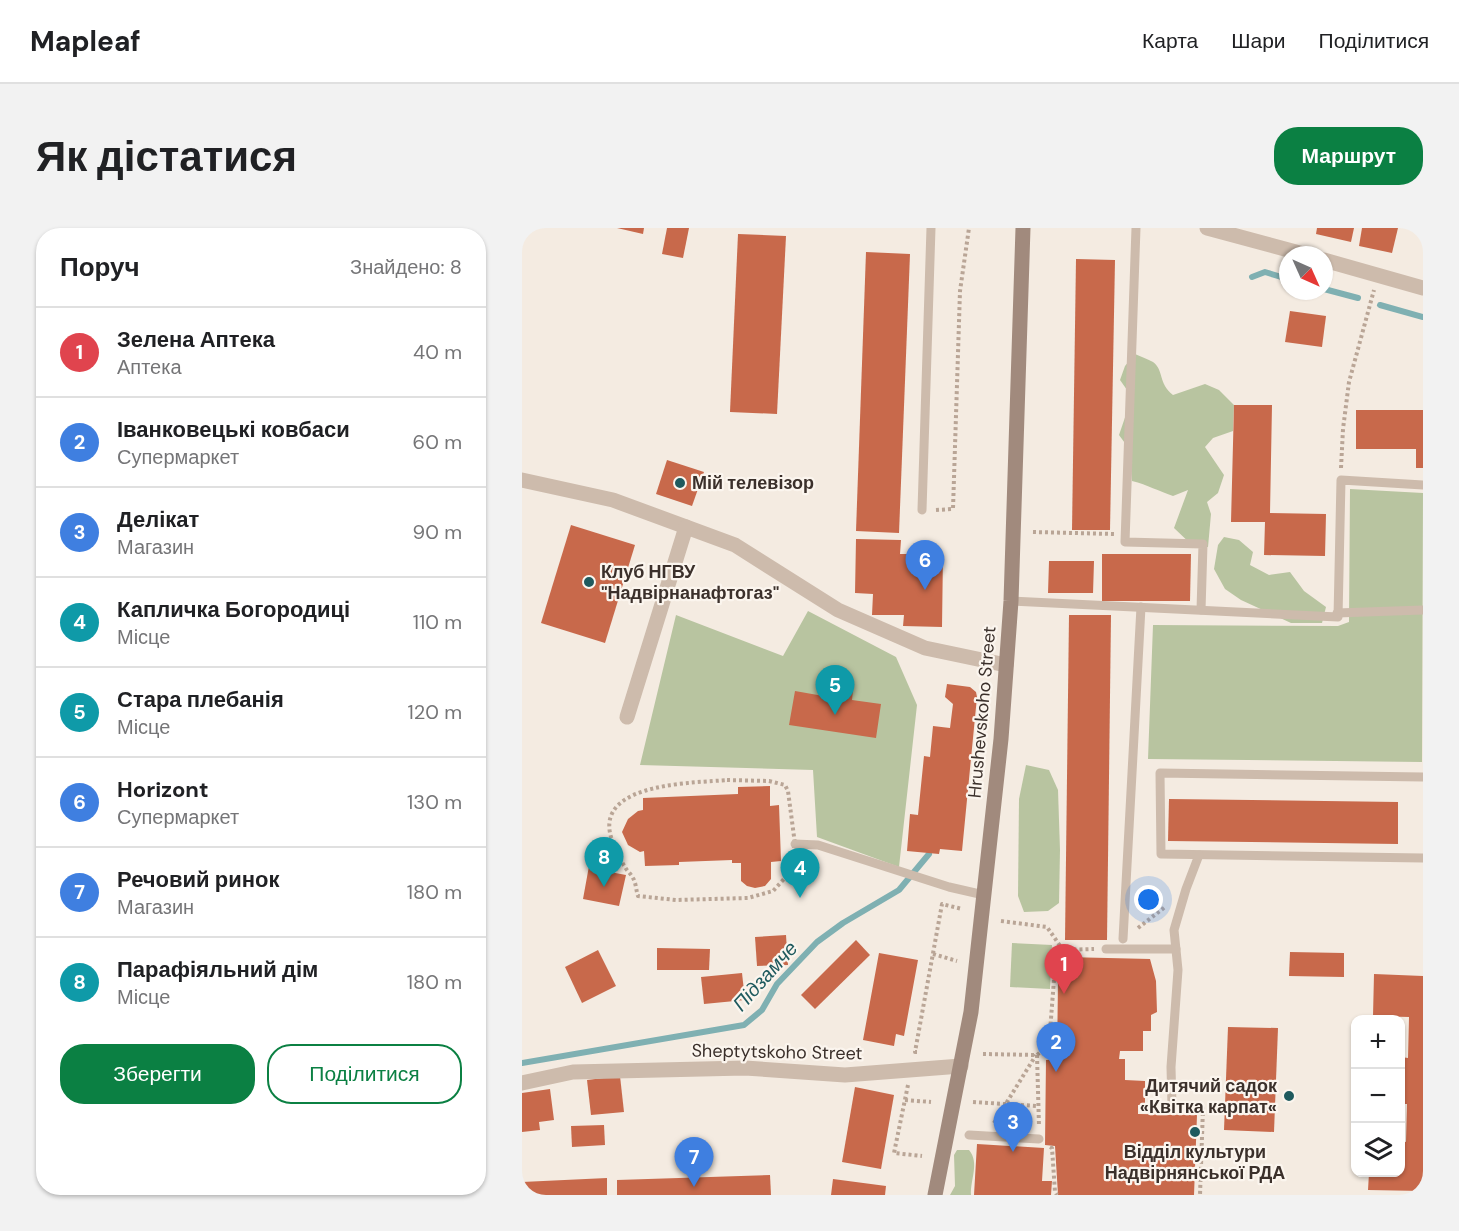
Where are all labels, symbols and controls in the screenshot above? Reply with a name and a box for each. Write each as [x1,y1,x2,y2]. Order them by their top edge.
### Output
text: Mapleaf [30,23,141,60]
text: Карта [1142,27,1198,55]
text: Шари [1231,27,1286,55]
text: Поділитися [1319,27,1429,55]
button: Маршрут [1274,127,1423,185]
text: Як дістатися [36,129,297,184]
north arrow [1279,246,1333,300]
text: Поруч [60,250,140,284]
text: Знайдено: 8 [350,254,462,280]
text: Зелена Аптека [117,325,275,354]
text: 1 [76,339,83,365]
text: 40 m [413,339,462,365]
text: Аптека [117,354,182,380]
text: Іванковецькі ковбаси [117,415,350,444]
text: 2 [74,429,85,455]
text: 60 m [413,429,462,455]
text: Супермаркет [117,444,239,470]
place label: Мій телевізор [692,471,814,495]
marker: Мій телевізор [673,476,687,490]
text: Делікат [117,505,199,534]
text: 3 [73,519,86,545]
text: 90 m [413,519,462,545]
text: Магазин [117,534,194,560]
pin: 6 [906,540,944,590]
place label: Клуб НГВУ "Надвірнанафтогаз" [601,560,779,605]
marker: Клуб НГВУ "Надвірнанафтогаз" [582,575,596,589]
text: Капличка Богородиці [117,595,350,624]
text: 4 [73,609,86,635]
text: 110 m [413,609,462,635]
text: Місце [117,624,170,650]
street label: Hrushevskoho Street [963,625,1001,799]
pin: 5 [816,666,854,715]
text: Стара плебанія [117,685,284,714]
text: 5 [73,699,86,725]
text: 120 m [408,699,462,725]
text: Місце [117,714,170,740]
text: Horizont [117,775,208,804]
text: 6 [73,789,86,815]
text: 130 m [407,789,462,815]
text: Супермаркет [117,804,239,830]
pin: 8 [584,838,623,887]
pin: 4 [780,848,820,898]
text: Речовий ринок [117,865,279,894]
text: 7 [74,879,85,905]
text: 180 m [407,879,462,905]
your location [1134,885,1163,914]
text: Магазин [117,894,194,920]
water label: Підзамче [727,936,803,1016]
pin: 1 [1044,944,1084,994]
text: Парафіяльний дім [117,955,318,984]
text: 8 [73,969,86,995]
text: 180 m [407,969,462,995]
text: Місце [117,984,170,1010]
map controls [1351,1015,1405,1177]
button: + [1351,1015,1405,1069]
pin: 2 [1036,1022,1076,1072]
street label: Sheptytskoho Street [691,1039,863,1065]
button: Зберегти [60,1044,255,1104]
button: Поділитися [267,1044,462,1104]
button: − [1351,1069,1405,1123]
place label: Дитячий садок «Квітка карпат« [1140,1074,1278,1119]
marker: Дитячий садок «Квітка карпат« [1282,1089,1296,1103]
pin: 3 [994,1102,1032,1152]
button: layers [1351,1123,1405,1177]
marker: Відділ культури Надвірнянської РДА [1188,1125,1202,1139]
pin: 7 [674,1138,714,1187]
place label: Відділ культури Надвірнянської РДА [1105,1140,1285,1185]

